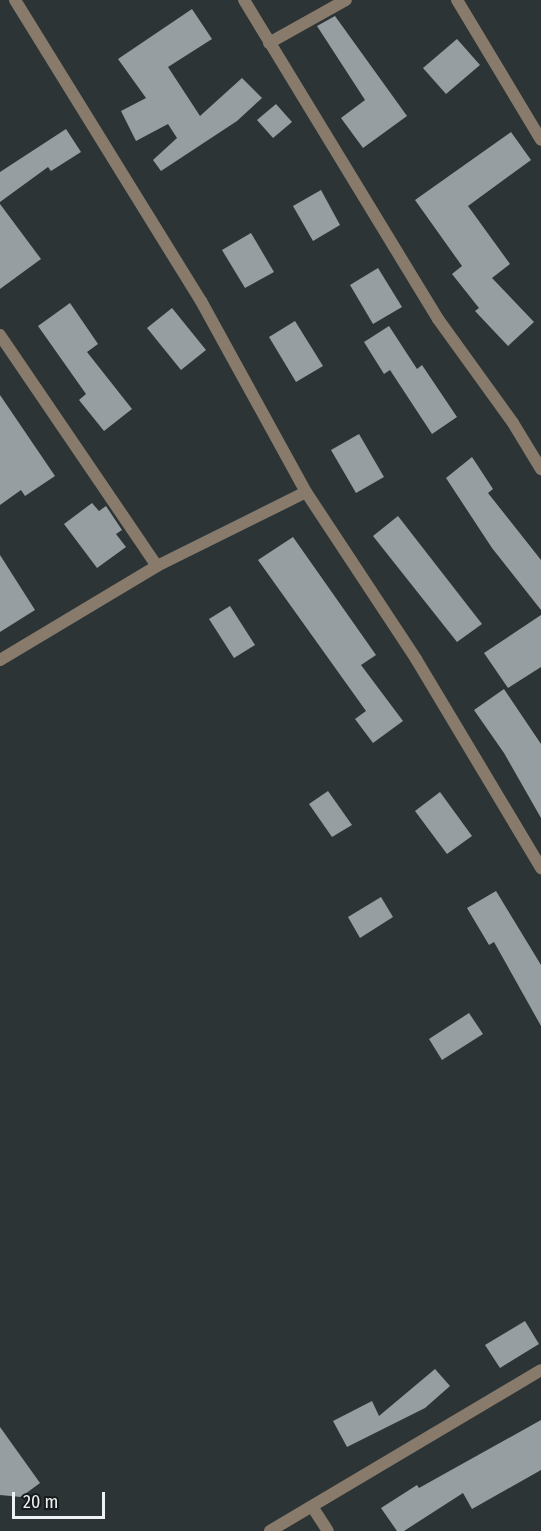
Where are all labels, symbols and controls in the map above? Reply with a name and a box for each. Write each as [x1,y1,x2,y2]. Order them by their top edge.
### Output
scale bar [15,1480,108,1518]
text: 20 m [23,1491,58,1513]

